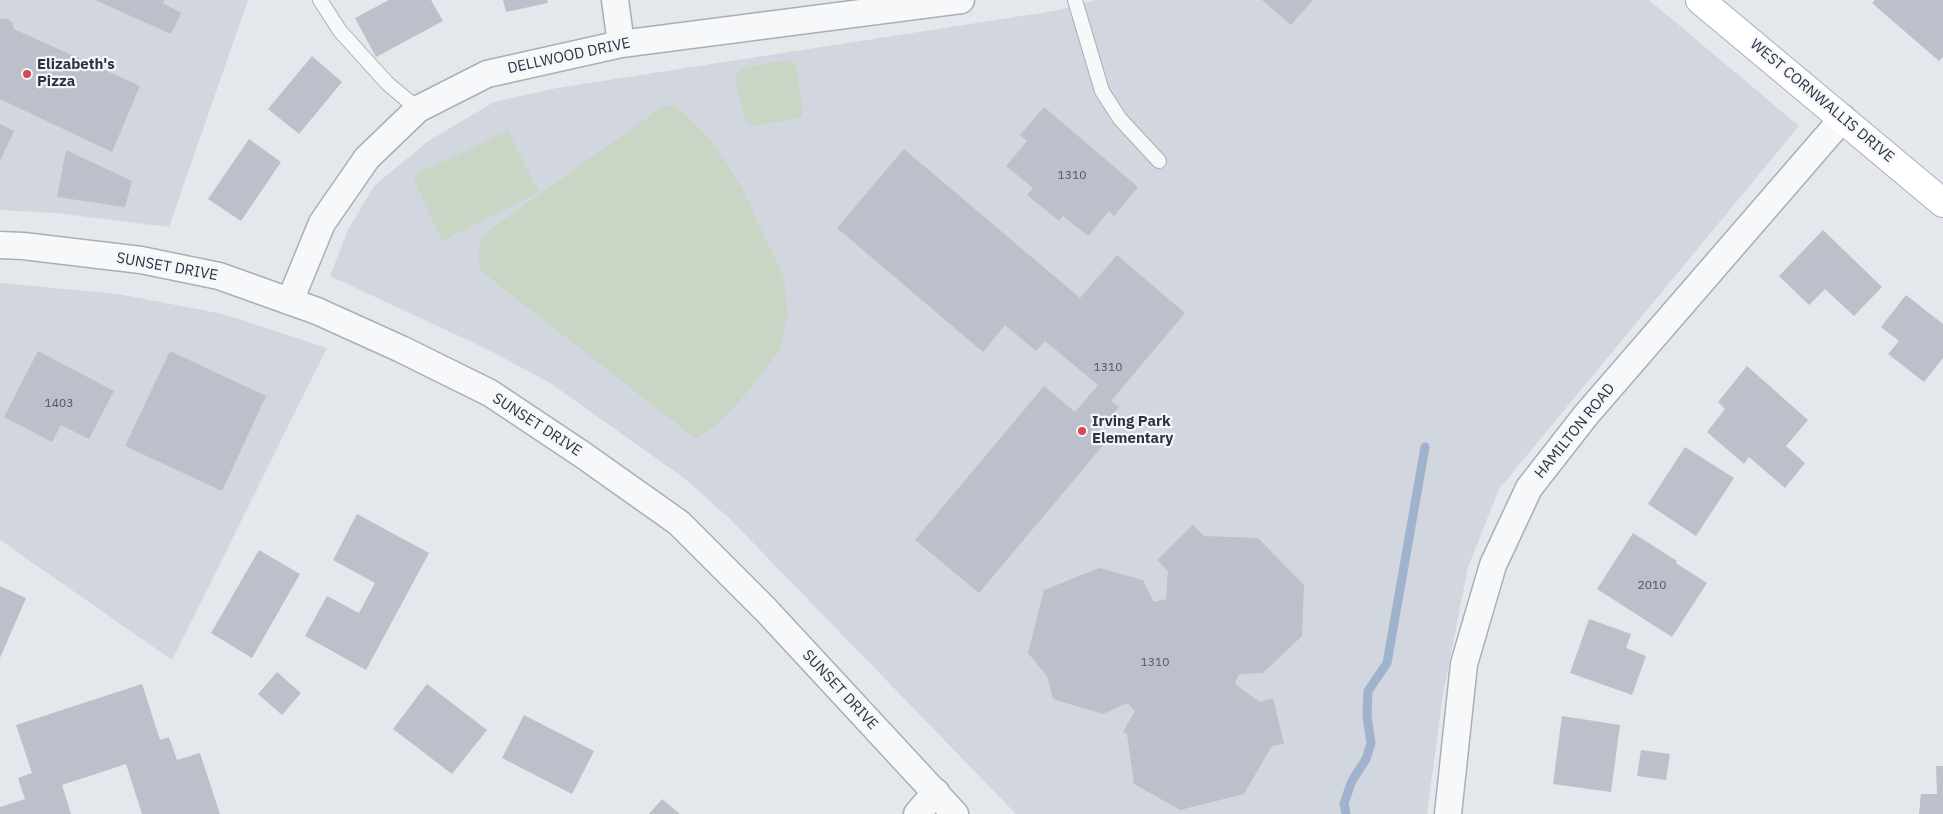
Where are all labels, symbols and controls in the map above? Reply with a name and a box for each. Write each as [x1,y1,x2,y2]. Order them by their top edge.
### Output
street label: DELLWOOD DRIVE [506,34,632,78]
street label: WEST CORNWALLIS DRIVE [1746,35,1898,167]
place label: Elizabeth's Pizza [37,56,115,91]
marker: Elizabeth's Pizza [21,68,33,80]
house number: 1310 [1058,169,1086,183]
street label: SUNSET DRIVE [115,249,219,285]
house number: 1310 [1094,361,1122,375]
street label: HAMILTON ROAD [1531,380,1619,482]
street label: SUNSET DRIVE [489,390,585,460]
house number: 1403 [45,397,73,411]
place label: Irving Park Elementary [1092,413,1173,448]
marker: Irving Park Elementary [1076,425,1088,437]
house number: 2010 [1638,579,1666,593]
street label: SUNSET DRIVE [798,646,882,734]
house number: 1310 [1141,656,1169,670]

